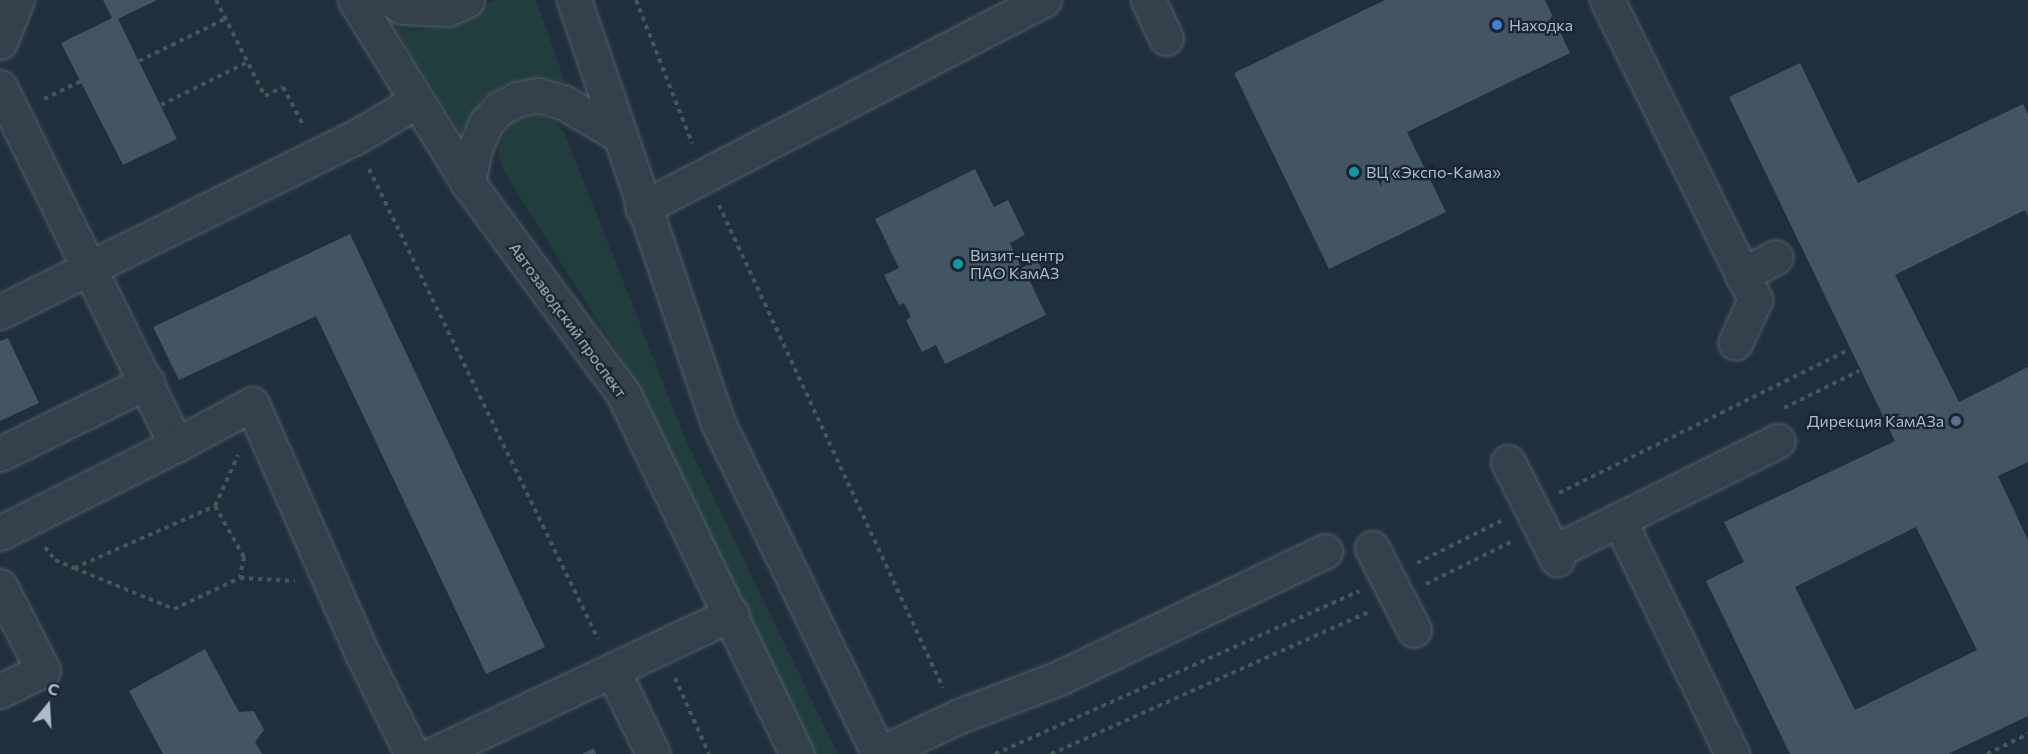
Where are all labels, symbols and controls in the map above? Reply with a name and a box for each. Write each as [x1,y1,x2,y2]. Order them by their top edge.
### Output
place label: Находка [1509,15,1573,35]
marker: Находка [1490,18,1504,32]
place label: ВЦ «Экспо-Кама» [1366,162,1501,182]
marker: ВЦ «Экспо-Кама» [1347,165,1361,179]
street label: Автозаводский проспект [505,239,631,401]
place label: Визит-центр ПАО КамАЗ [970,245,1064,283]
marker: Визит-центр ПАО КамАЗ [951,257,965,271]
place label: Дирекция КамАЗа [1807,411,1944,431]
marker: Дирекция КамАЗа [1949,414,1963,428]
north arrow [18,676,78,736]
text: С [46,678,62,699]

